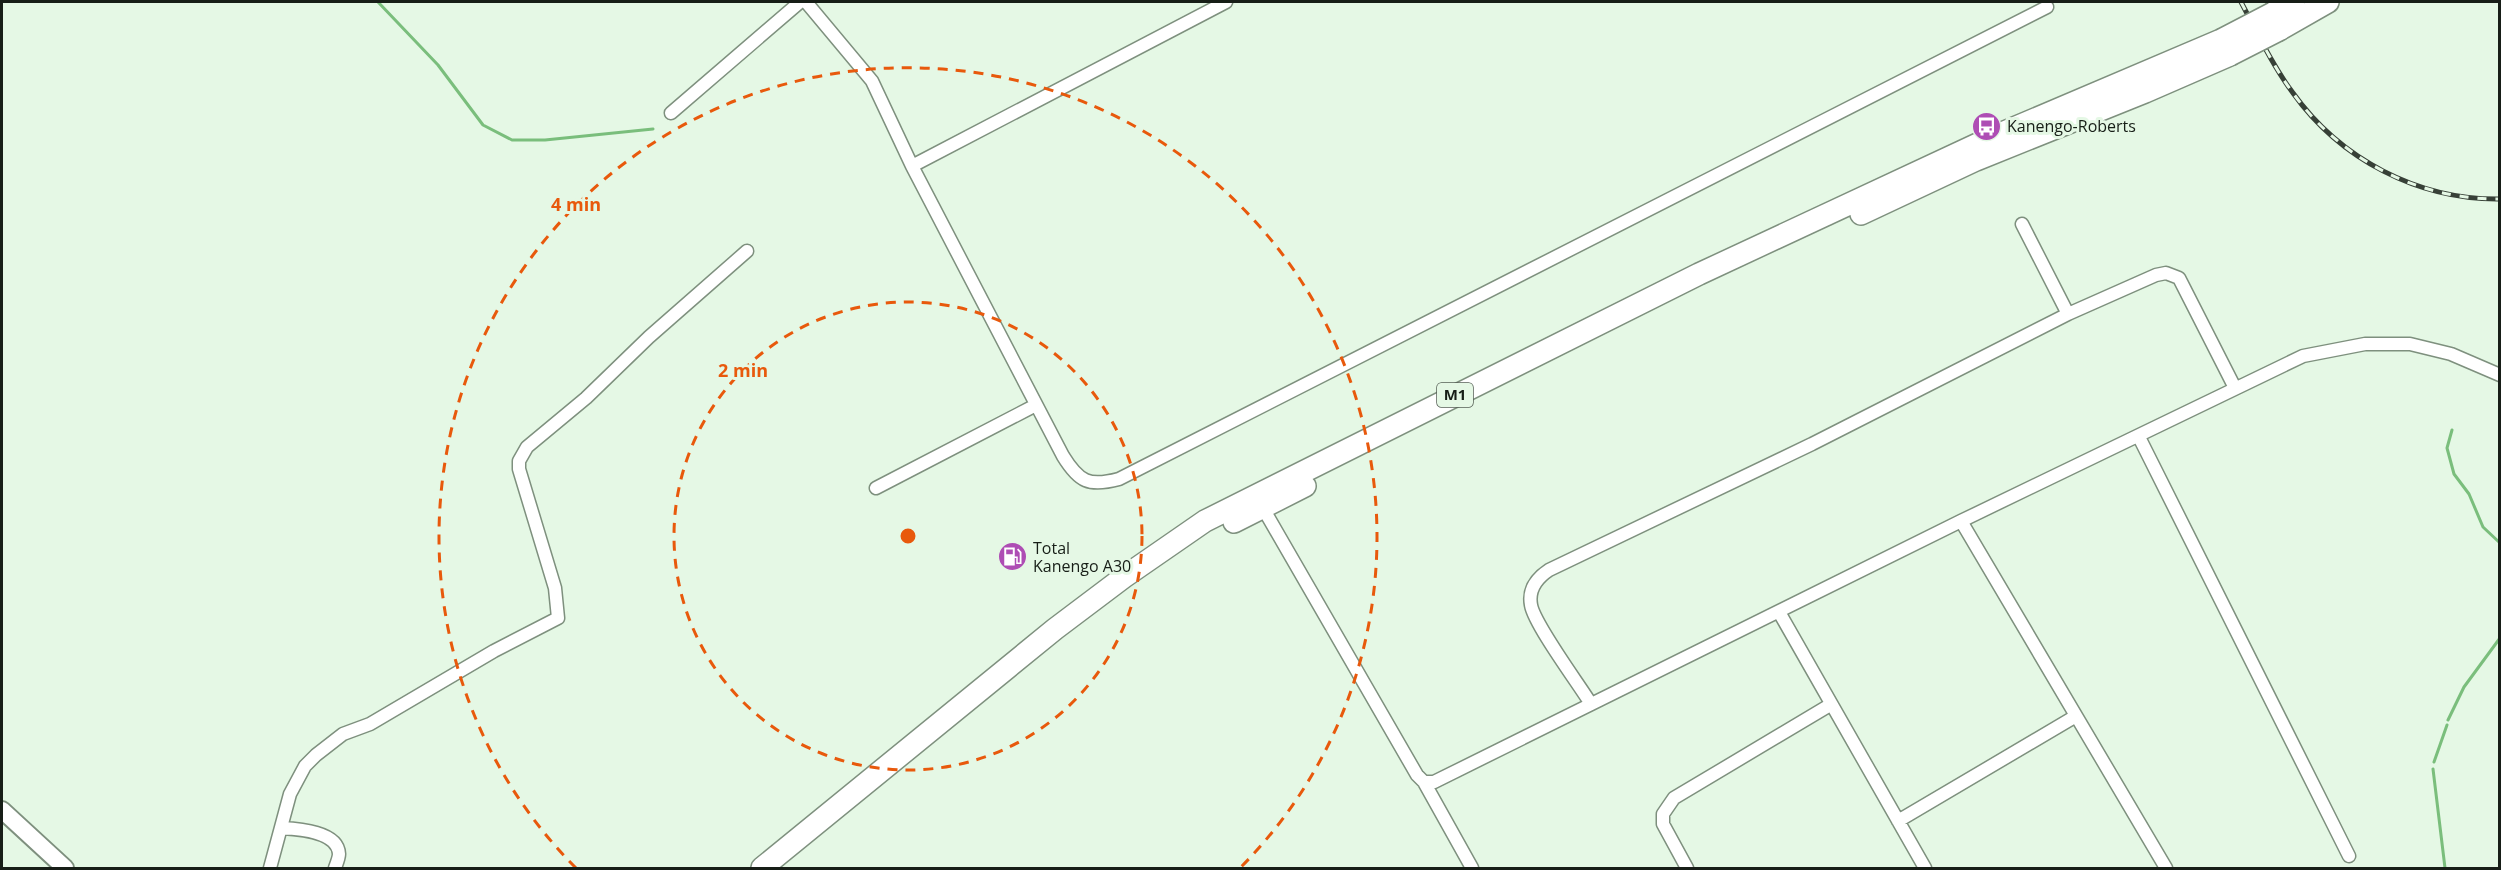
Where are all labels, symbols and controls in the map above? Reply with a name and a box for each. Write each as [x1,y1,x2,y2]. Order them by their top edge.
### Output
bus stop icon: Kanengo-Roberts [1970,110,2002,142]
place label: Kanengo-Roberts [2007,115,2136,137]
text: 4 min [551,192,601,216]
text: 2 min [718,358,768,382]
road number: M1 [1437,383,1473,407]
centre of rings [898,526,918,546]
place label: Total Kanengo A30 [1033,537,1131,577]
fuel station icon: Total Kanengo A30 [996,541,1028,573]

